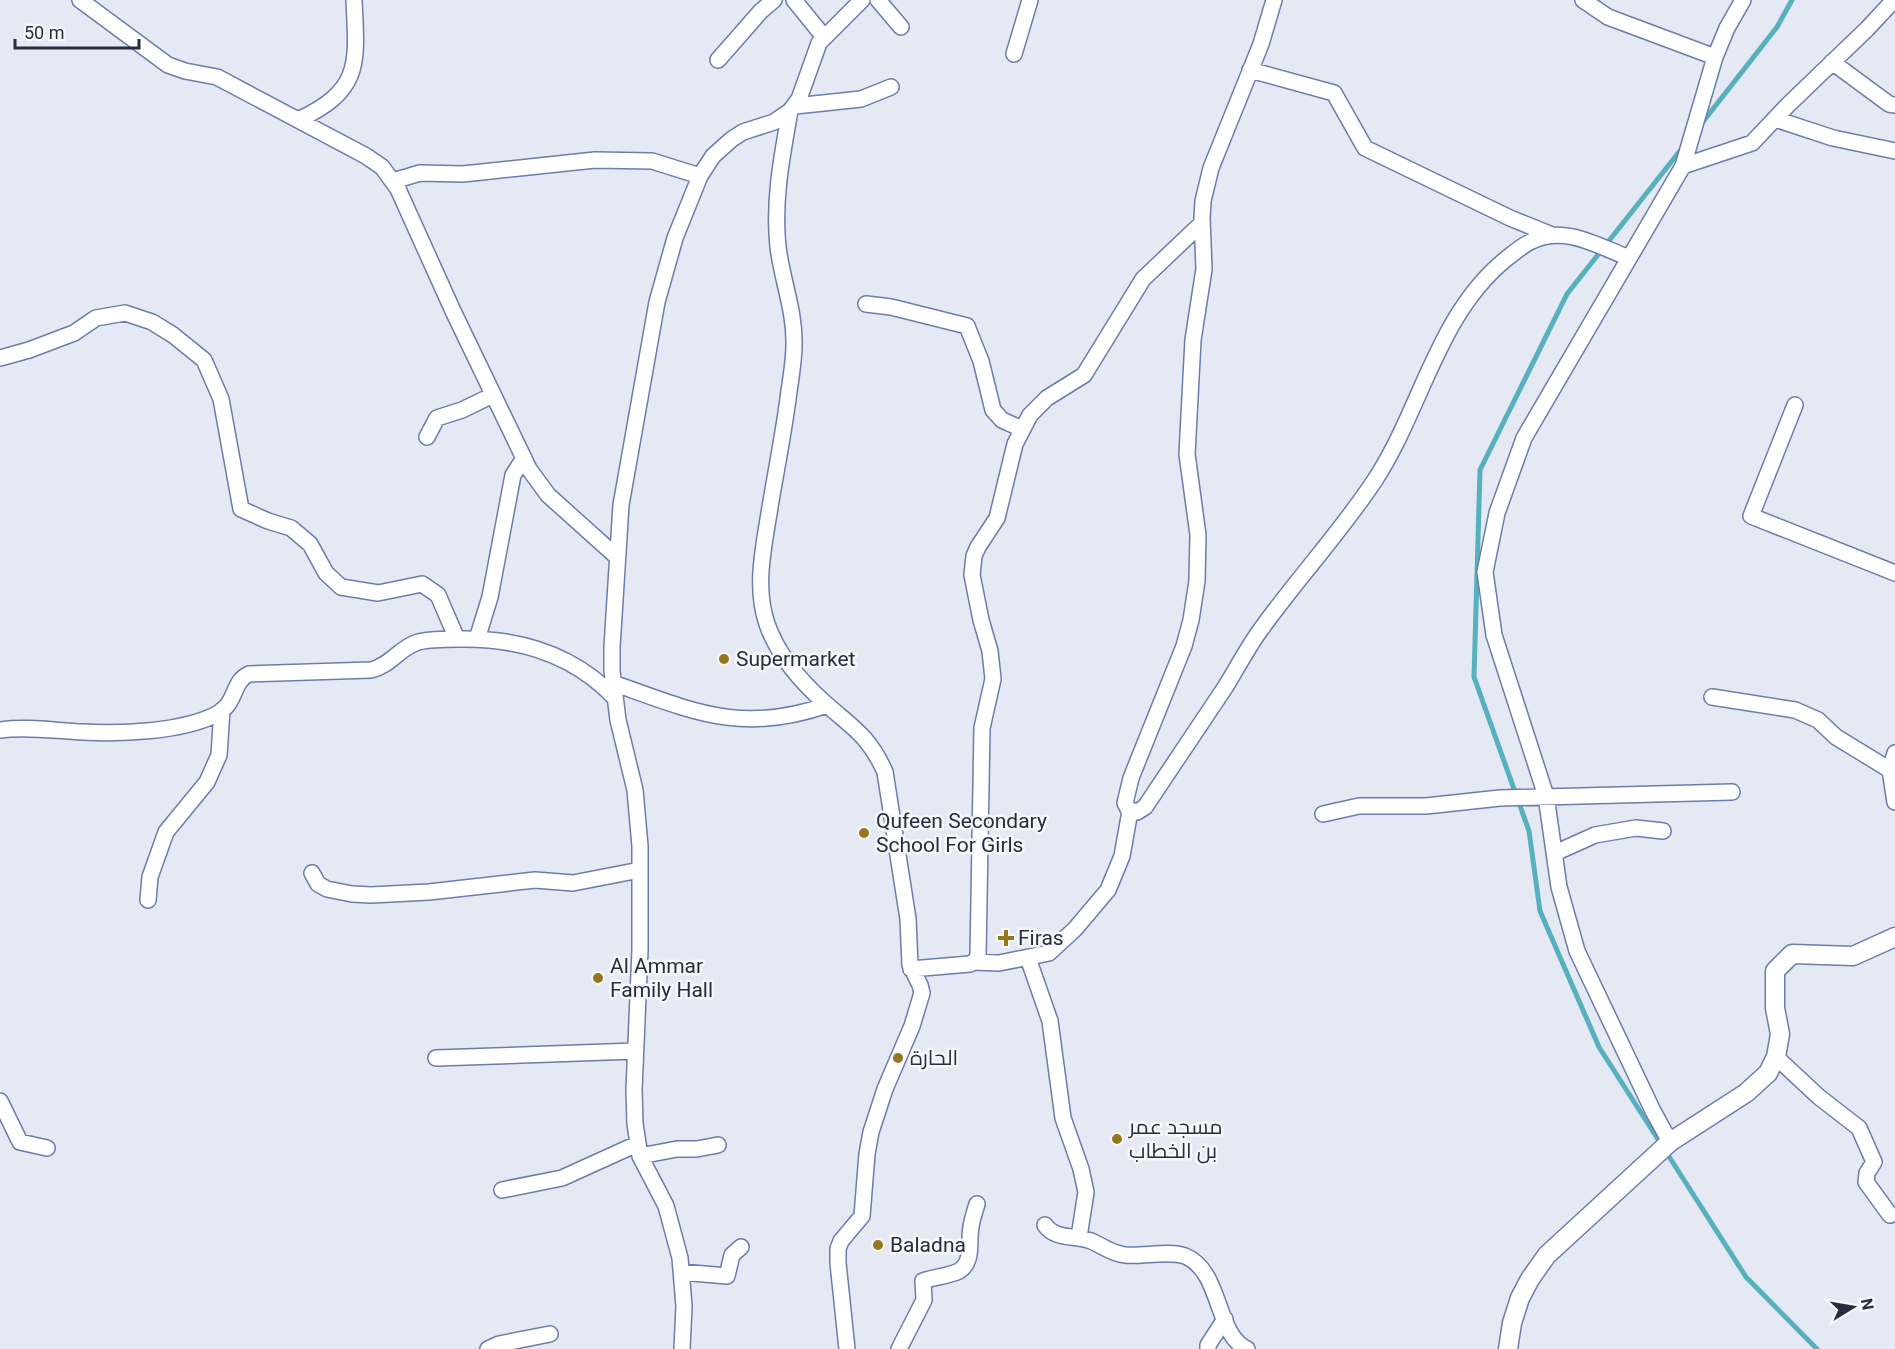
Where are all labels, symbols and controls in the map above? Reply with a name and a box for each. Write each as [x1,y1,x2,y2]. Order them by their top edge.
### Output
scale bar [15,12,140,50]
text: 50 m [24,22,64,43]
place label: Supermarket [736,647,856,671]
marker: Supermarket [717,652,731,666]
place label: Qufeen Secondary School For Girls [876,809,1047,857]
marker: Qufeen Secondary School For Girls [857,826,871,840]
place label: Firas [1018,926,1064,950]
marker: Firas [999,931,1013,945]
place label: Al Ammar Family Hall [610,954,713,1002]
marker: Al Ammar Family Hall [591,971,605,985]
place label: الحارة [910,1046,958,1070]
marker: الحارة [891,1051,905,1065]
place label: مسجد عمر بن الخطاب [1128,1115,1223,1164]
marker: مسجد عمر بن الخطاب [1110,1132,1124,1146]
place label: Baladna [890,1233,966,1257]
marker: Baladna [871,1238,885,1252]
north arrow [1823,1277,1883,1337]
text: N [1857,1297,1878,1312]

